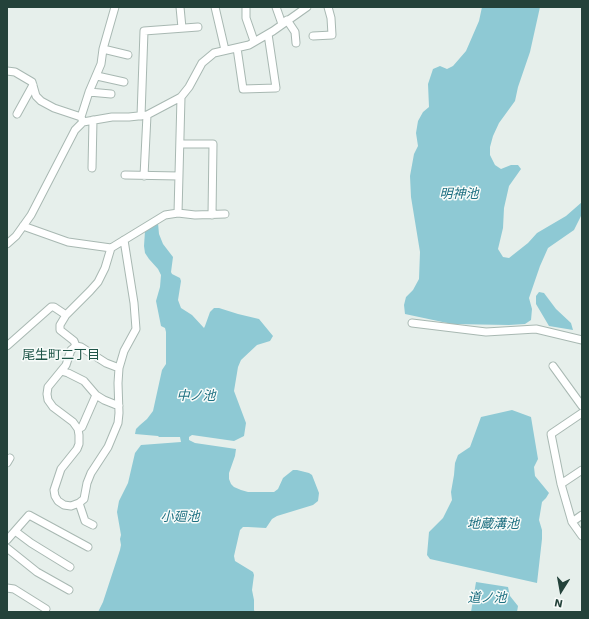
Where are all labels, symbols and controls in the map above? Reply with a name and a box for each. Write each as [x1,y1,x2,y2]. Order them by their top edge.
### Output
water label: 明神池 [440,186,478,202]
district label: 尾生町二丁目 [22,347,100,363]
water label: 中ノ池 [177,388,215,404]
water label: 小廻池 [161,509,199,525]
water label: 地蔵溝池 [467,516,519,532]
north arrow [541,571,581,611]
water label: 道ノ池 [468,590,506,606]
text: N [553,596,564,610]

